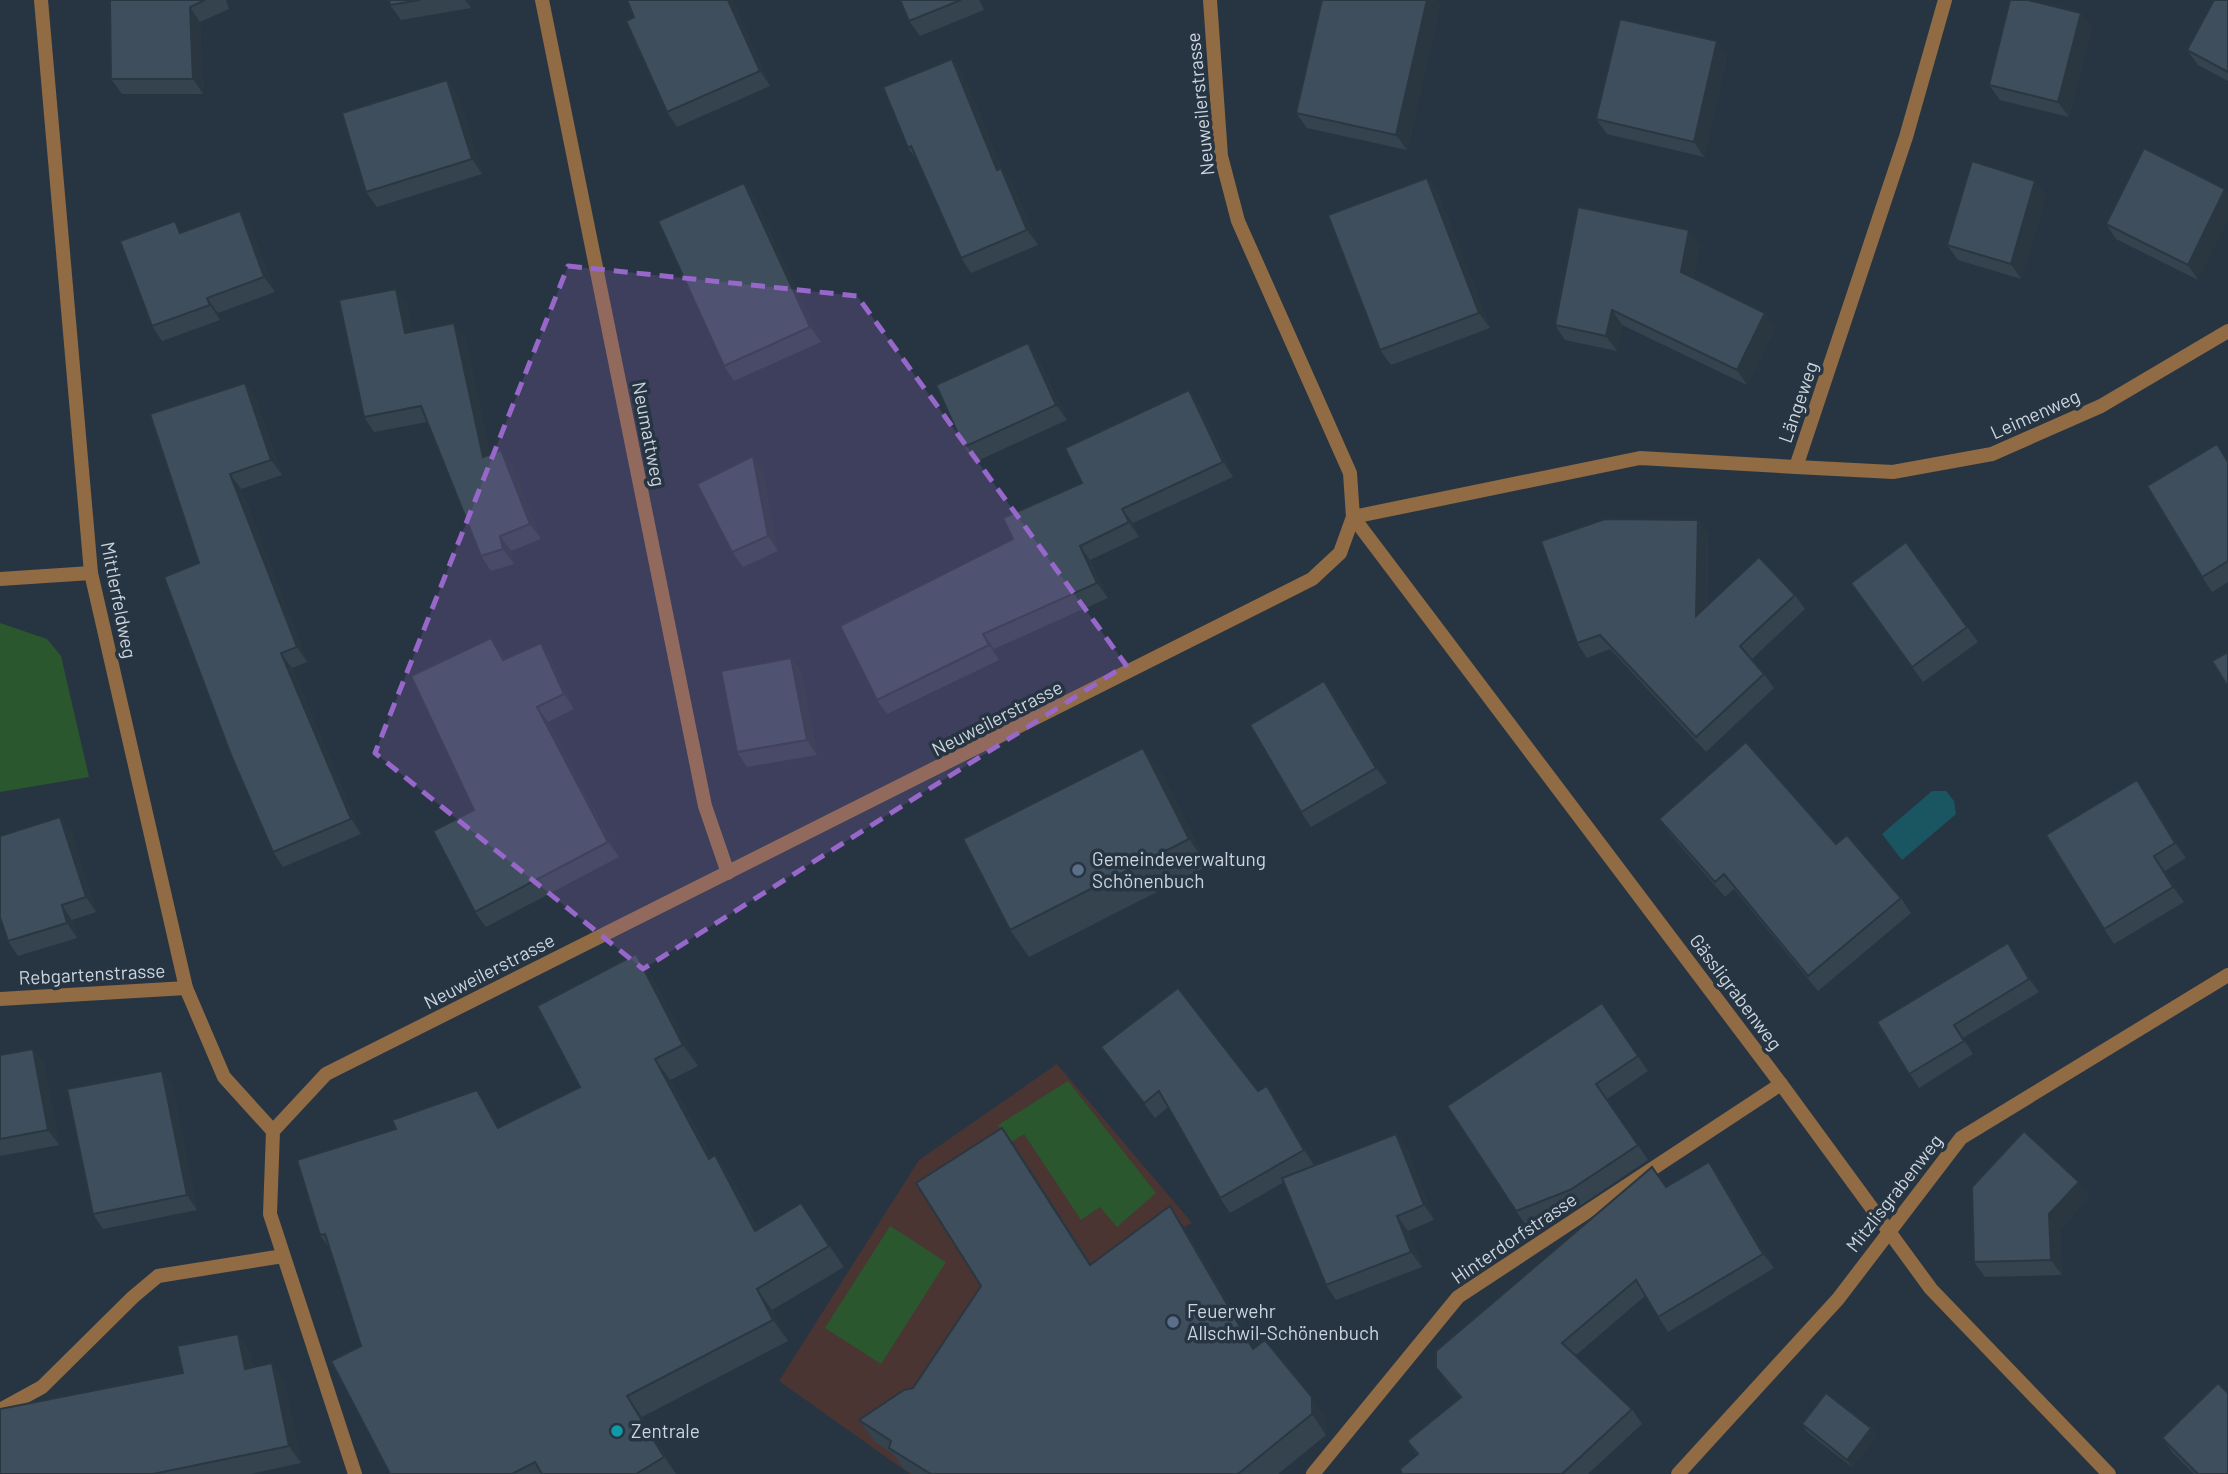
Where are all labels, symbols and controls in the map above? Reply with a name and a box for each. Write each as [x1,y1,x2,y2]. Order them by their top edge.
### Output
street label: Neuweilerstrasse [1181,31,1218,177]
street label: Längeweg [1773,358,1822,445]
street label: Neumattweg [628,380,671,488]
street label: Leimenweg [1987,384,2083,443]
street label: Mittlerfeldweg [97,540,142,660]
street label: Neuweilerstrasse [928,675,1066,760]
place label: Gemeindeverwaltung Schönenbuch [1092,847,1266,892]
marker: Gemeindeverwaltung Schönenbuch [1070,862,1086,878]
street label: Neuweilerstrasse [420,928,558,1013]
street label: Gässligrabenweg [1685,929,1787,1054]
street label: Rebgartenstrasse [18,958,166,989]
street label: Mitzlisgrabenweg [1841,1129,1947,1256]
street label: Hinterdorfstrasse [1447,1187,1581,1288]
place label: Feuerwehr Allschwil-Schönenbuch [1187,1299,1379,1344]
marker: Feuerwehr Allschwil-Schönenbuch [1165,1314,1181,1330]
place label: Zentrale [631,1419,700,1442]
marker: Zentrale [609,1423,625,1439]

